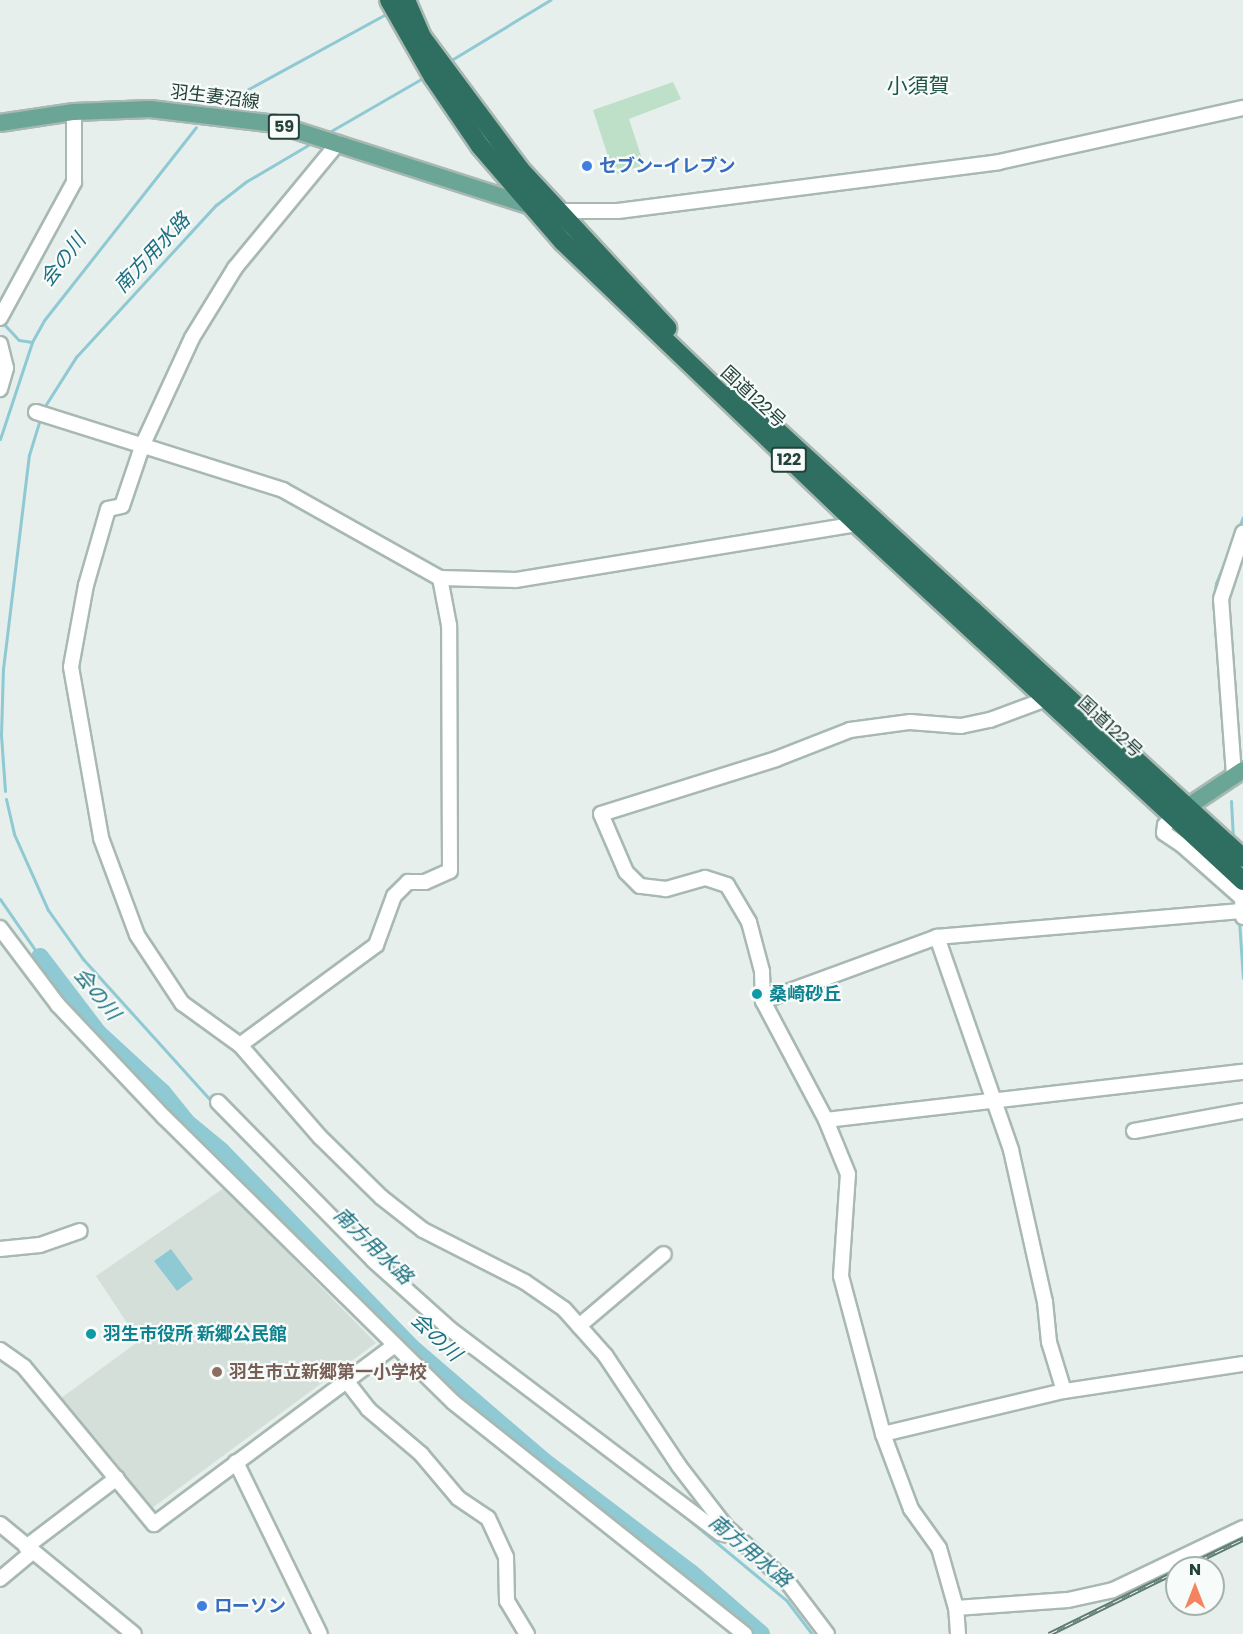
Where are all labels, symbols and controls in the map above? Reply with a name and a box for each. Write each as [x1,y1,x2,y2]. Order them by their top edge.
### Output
district label: 小須賀 [887,73,949,99]
street label: 羽生妻沼線 [169,81,261,113]
road number: 59 [268,114,300,140]
place label: セブン-イレブン [599,155,735,177]
marker: セブン-イレブン [580,159,594,173]
water label: 南方用水路 [109,208,195,298]
water label: 会の川 [35,229,91,291]
street label: 国道122号 [716,362,790,432]
road number: 122 [770,447,808,473]
street label: 国道122号 [1073,692,1147,762]
water label: 会の川 [69,963,125,1025]
place label: 桑崎砂丘 [769,983,841,1005]
marker: 桑崎砂丘 [750,987,764,1001]
water label: 南方用水路 [329,1203,417,1289]
water label: 会の川 [406,1308,466,1366]
place label: 羽生市役所 新郷公民館 [103,1323,287,1345]
marker: 羽生市役所 新郷公民館 [84,1327,98,1341]
place label: 羽生市立新郷第一小学校 [229,1361,427,1383]
marker: 羽生市立新郷第一小学校 [210,1365,224,1379]
water label: 南方用水路 [704,1510,796,1592]
north arrow [1165,1556,1225,1616]
text: N [1189,1558,1201,1581]
place label: ローソン [214,1595,286,1617]
marker: ローソン [195,1599,209,1613]

